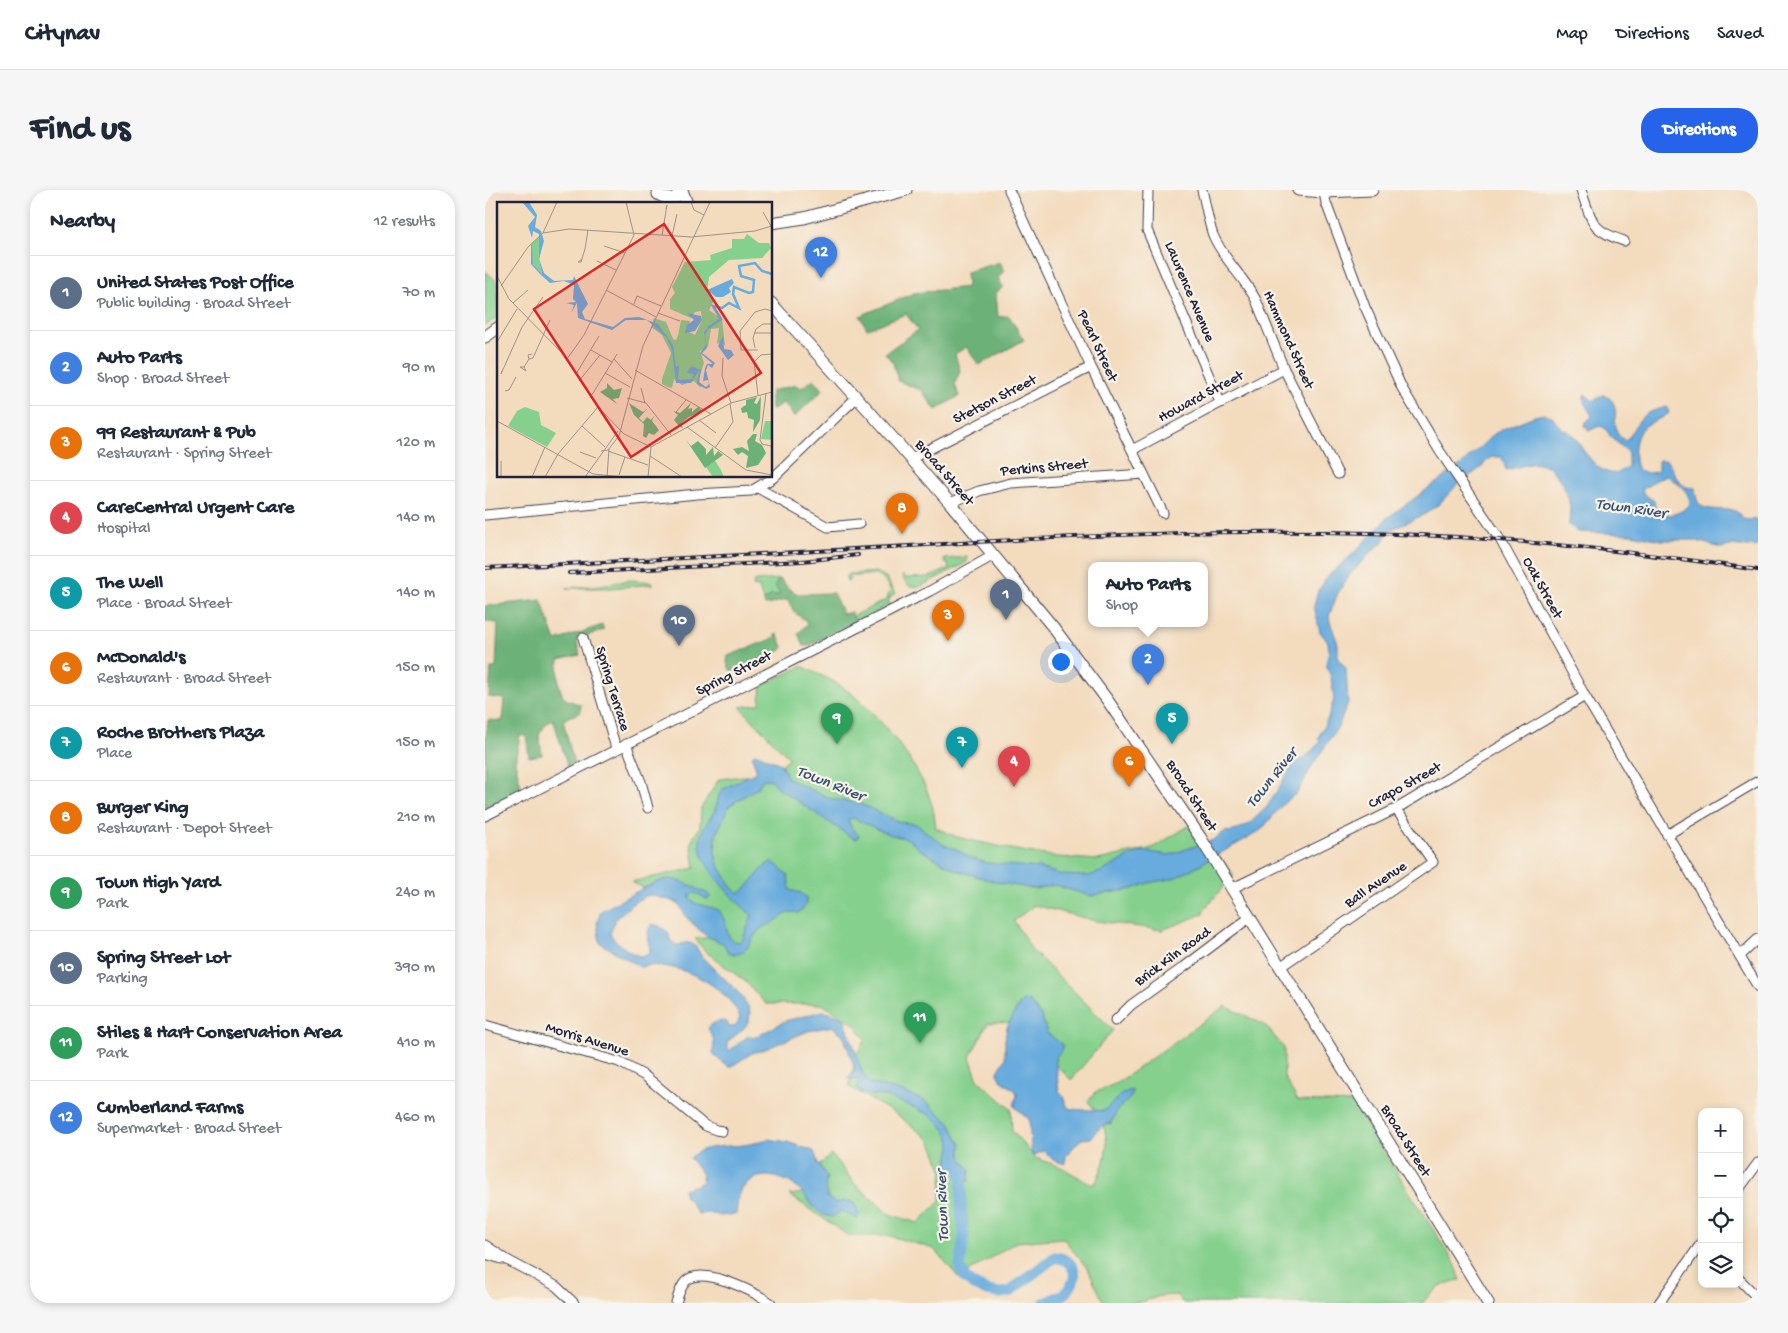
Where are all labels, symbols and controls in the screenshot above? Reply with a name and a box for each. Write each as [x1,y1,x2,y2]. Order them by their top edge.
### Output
text: Citynav [25,20,100,49]
text: Map [1556,24,1588,45]
text: Directions [1616,24,1689,45]
text: Saved [1717,24,1763,45]
button: Directions [1641,108,1758,153]
text: Find us [30,110,130,151]
inset map [497,202,773,478]
text: Nearby [50,210,115,235]
text: 12 results [374,213,435,232]
pin: 12 [805,237,837,278]
street label: Lawrence Avenue [1160,239,1218,345]
text: United States Post Office [97,272,294,295]
text: 1 [63,284,69,303]
text: 70 m [402,284,435,303]
street label: Hammond Street [1258,288,1318,394]
text: Public building · Broad Street [97,295,290,314]
street label: Pearl Street [1072,307,1122,386]
text: Auto Parts [97,347,182,370]
text: 2 [62,359,70,378]
text: 90 m [403,359,435,378]
street label: Howard Street [1155,366,1248,427]
text: Shop · Broad Street [97,370,229,389]
street label: Stetson Street [950,370,1041,429]
text: 99 Restaurant & Pub [97,422,256,445]
text: 3 [62,434,70,453]
text: 120 m [396,434,435,453]
street label: Broad Street [910,436,979,511]
text: Restaurant · Spring Street [97,445,271,464]
street label: Perkins Street [999,455,1090,481]
pin: 8 [886,493,918,534]
water label: Town River [1594,496,1671,525]
text: CareCentral Urgent Care [97,497,294,520]
text: 4 [62,509,70,528]
text: 140 m [397,509,435,528]
text: Hospital [97,520,151,539]
street label: Oak Street [1518,554,1567,624]
popup [1088,562,1208,627]
text: The Well [97,572,163,595]
text: Auto Parts [1106,574,1190,597]
pin: 1 [990,579,1022,620]
text: 5 [62,584,70,603]
text: 140 m [397,584,435,603]
text: Place · Broad Street [97,595,231,614]
text: Shop [1106,597,1138,616]
pin: 3 [932,600,964,641]
pin: 10 [663,605,695,646]
pin: 2 [1132,644,1164,685]
street label: Spring Terrace [591,645,633,734]
street label: Spring Street [693,646,776,701]
text: McDonald's [97,647,186,670]
your location [1048,649,1074,675]
text: 6 [62,659,70,678]
text: 150 m [396,659,435,678]
text: Restaurant · Broad Street [97,670,271,689]
pin: 9 [821,703,853,744]
pin: 5 [1156,703,1188,744]
text: Roche Brothers Plaza [97,722,264,745]
pin: 7 [946,727,978,768]
text: 7 [62,734,70,753]
text: 150 m [396,734,435,753]
water label: Town River [1243,743,1305,813]
text: Place [97,745,132,764]
pin: 4 [998,746,1030,787]
pin: 6 [1113,746,1145,787]
street label: Broad Street [1161,756,1222,837]
street label: Crapo Street [1365,758,1446,813]
water label: Town River [793,763,870,808]
text: Burger King [97,797,189,820]
text: 8 [62,809,70,828]
text: 210 m [396,809,435,828]
text: Restaurant · Depot Street [97,820,272,839]
street label: Ball Avenue [1341,857,1411,913]
text: Town High Yard [97,872,220,895]
text: 9 [62,884,70,903]
text: 240 m [395,884,435,903]
text: Park [97,895,128,914]
street label: Brick Kiln Road [1131,923,1216,991]
text: Spring Street Lot [97,947,230,970]
text: 10 [58,959,74,978]
text: 390 m [394,959,435,978]
text: Parking [97,970,148,989]
pin: 11 [904,1002,936,1043]
street label: Morris Avenue [543,1019,631,1061]
text: Stiles & Hart Conservation Area [97,1022,342,1045]
text: 11 [60,1034,72,1053]
text: 410 m [397,1034,435,1053]
text: Park [97,1045,128,1064]
text: Cumberland Farms [97,1097,243,1120]
street label: Broad Street [1375,1101,1435,1182]
map controls [1698,1108,1743,1288]
button: + [1698,1108,1743,1153]
text: 12 [59,1109,73,1128]
text: 460 m [395,1109,435,1128]
text: Supermarket · Broad Street [97,1120,281,1139]
button: − [1698,1153,1743,1198]
water label: Town River [933,1167,955,1242]
button: locate [1698,1198,1743,1243]
button: layers [1698,1243,1743,1288]

